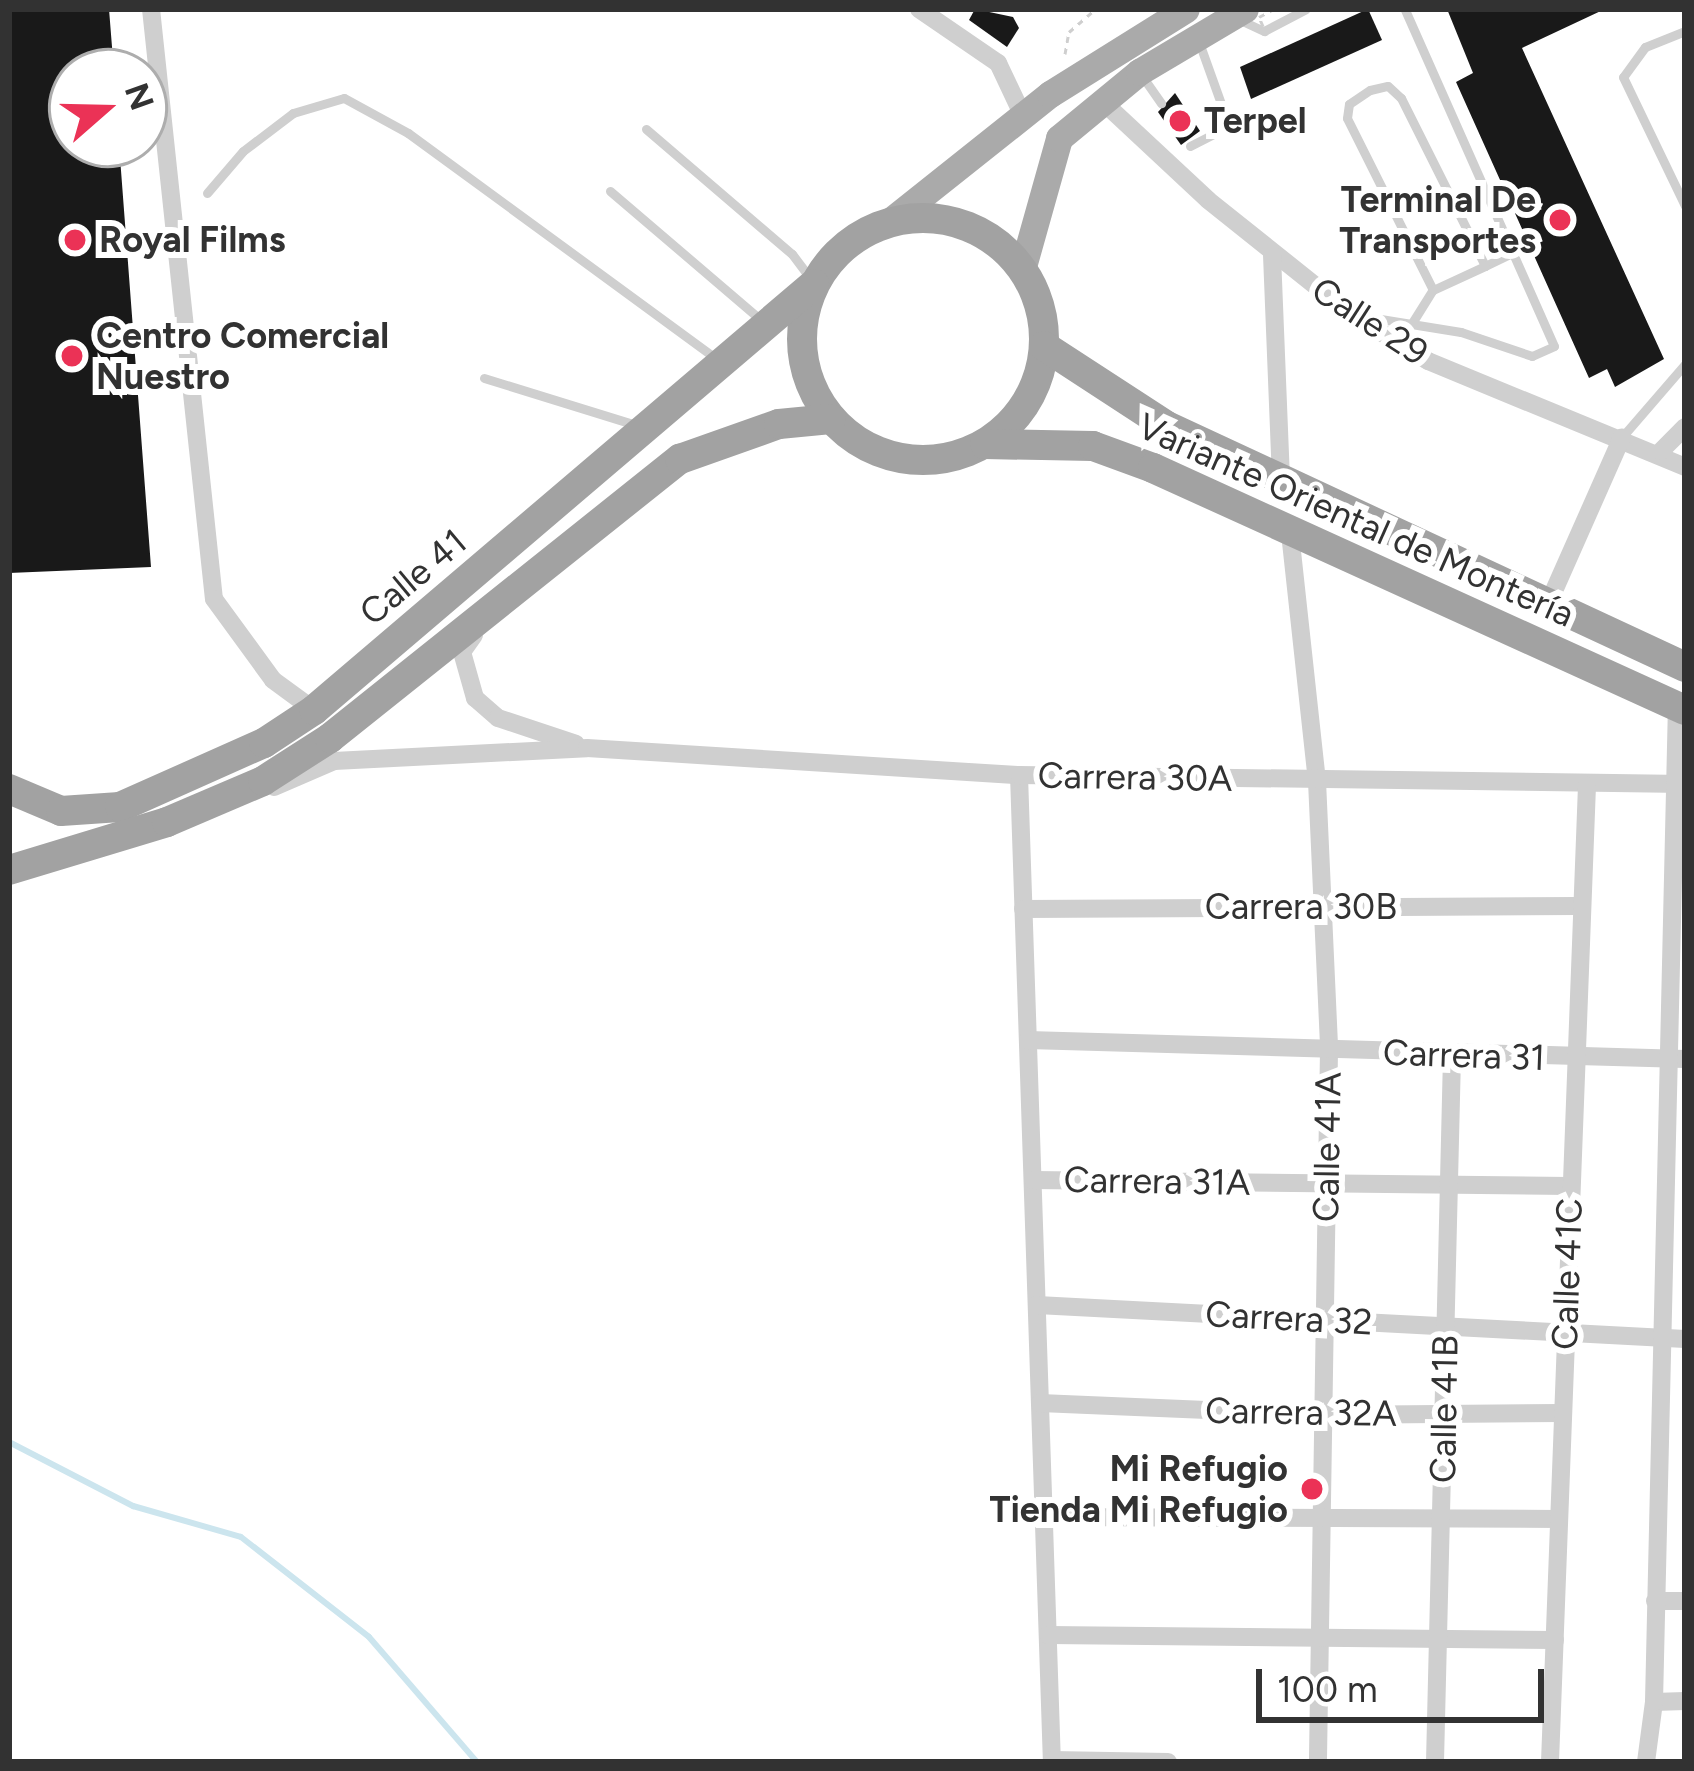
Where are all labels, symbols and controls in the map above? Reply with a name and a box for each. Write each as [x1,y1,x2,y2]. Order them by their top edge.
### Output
north arrow [48,48,168,168]
text: N [117,78,162,115]
place label: Terpel [1204,99,1307,143]
marker: Terpel [1167,108,1193,134]
place label: Terminal De Transportes [1339,177,1536,262]
marker: Terminal De Transportes [1547,207,1573,233]
place label: Royal Films [99,218,286,262]
marker: Royal Films [62,227,88,253]
street label: Calle 29 [1304,268,1436,374]
place label: Centro Comercial Nuestro [96,313,389,398]
marker: Centro Comercial Nuestro [59,343,85,369]
street label: Variante Oriental de Montería [1131,404,1581,636]
street label: Calle 41 [351,520,475,634]
street label: Carrera 30A [1037,754,1233,800]
street label: Carrera 30B [1205,885,1397,929]
street label: Carrera 31 [1382,1031,1546,1079]
street label: Calle 41A [1304,1071,1350,1223]
street label: Carrera 31A [1063,1158,1251,1204]
street label: Calle 41C [1543,1197,1591,1351]
street label: Carrera 32 [1204,1292,1374,1344]
street label: Calle 41B [1421,1335,1467,1483]
street label: Carrera 32A [1205,1389,1397,1435]
place label: Mi Refugio Tienda Mi Refugio [989,1446,1288,1531]
marker: Mi Refugio Tienda Mi Refugio [1299,1476,1325,1502]
scale bar [1262,1645,1550,1719]
text: 100 m [1277,1668,1378,1711]

